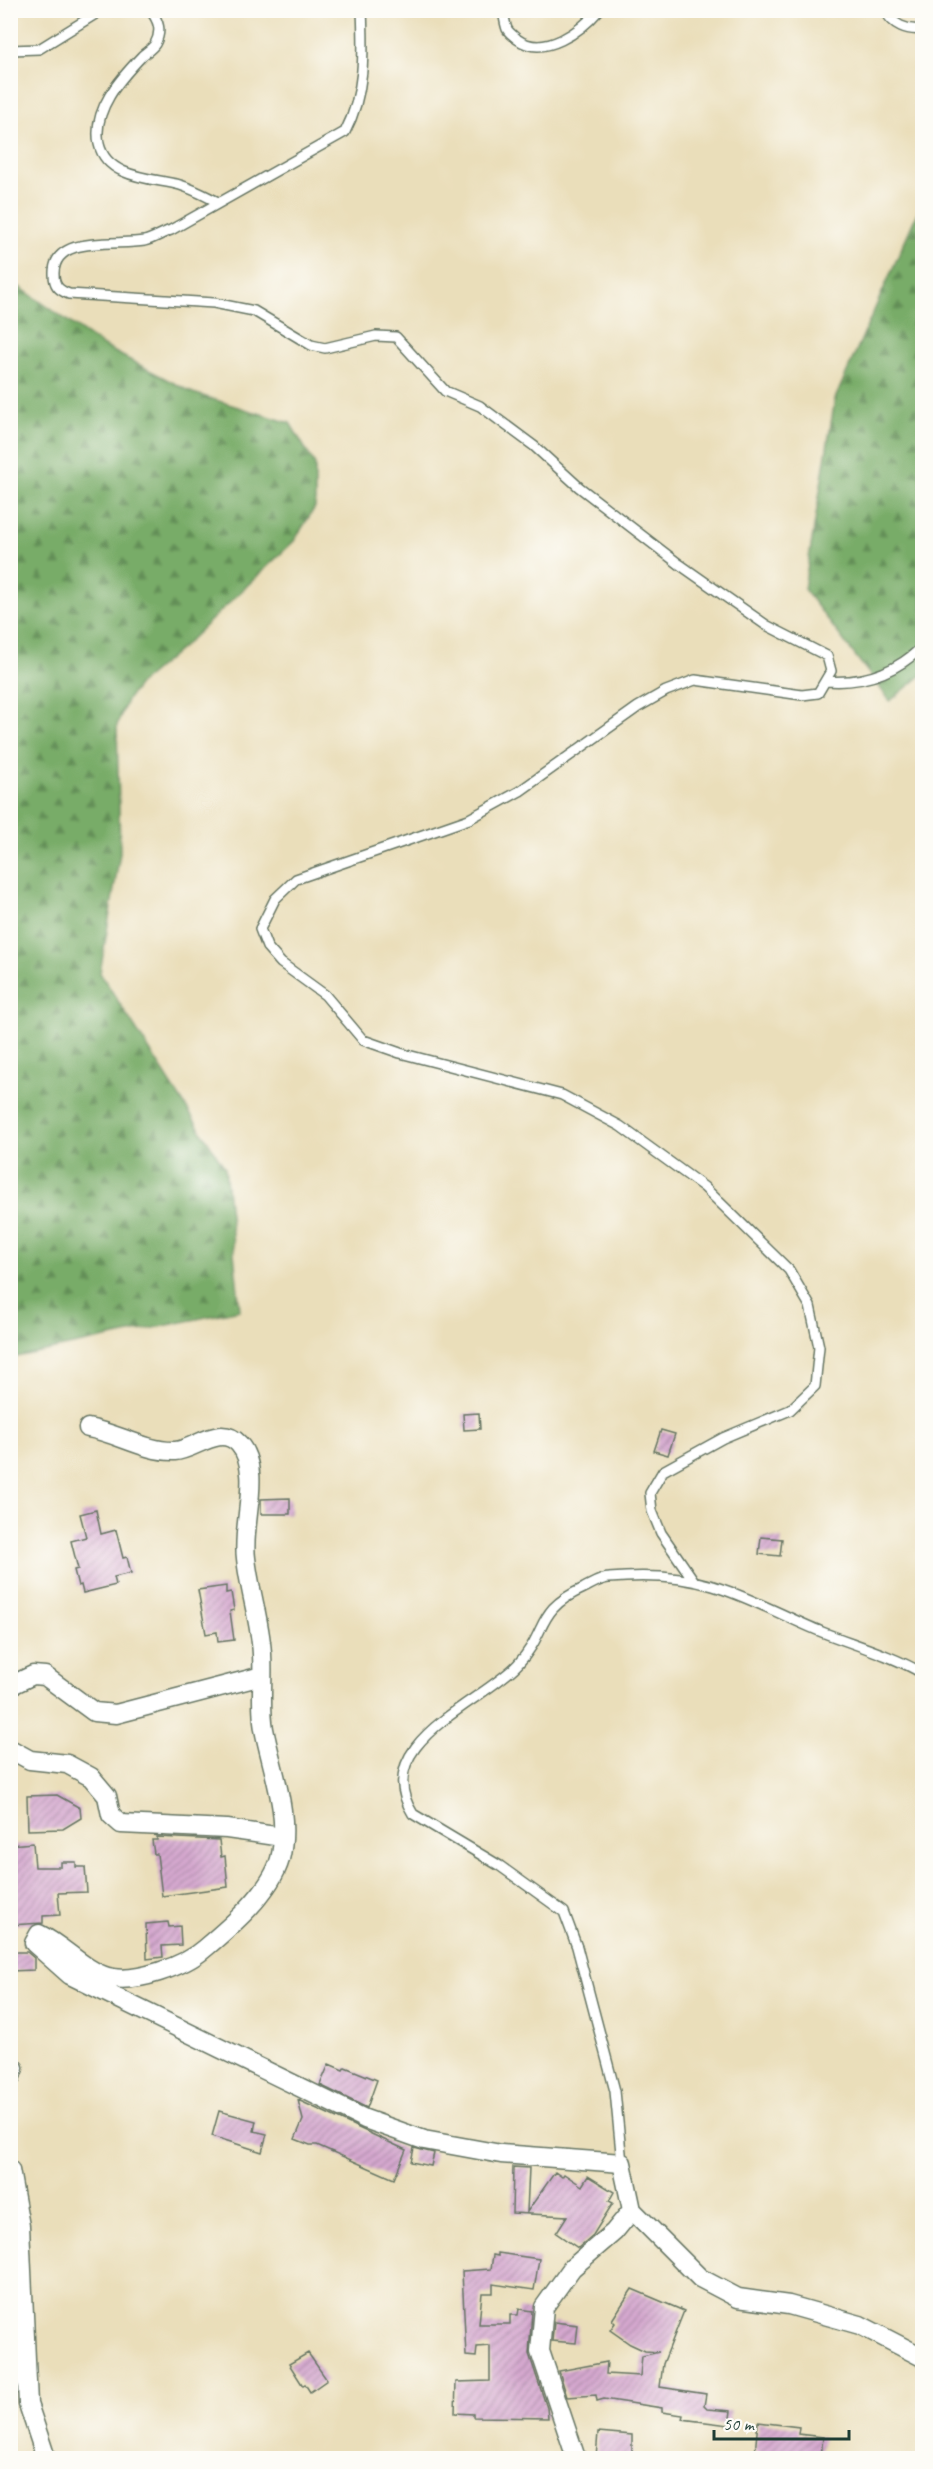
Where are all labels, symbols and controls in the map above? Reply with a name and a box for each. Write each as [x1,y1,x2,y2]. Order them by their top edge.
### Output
scale bar [714,2403,849,2441]
text: 50 m [723,2413,756,2435]

